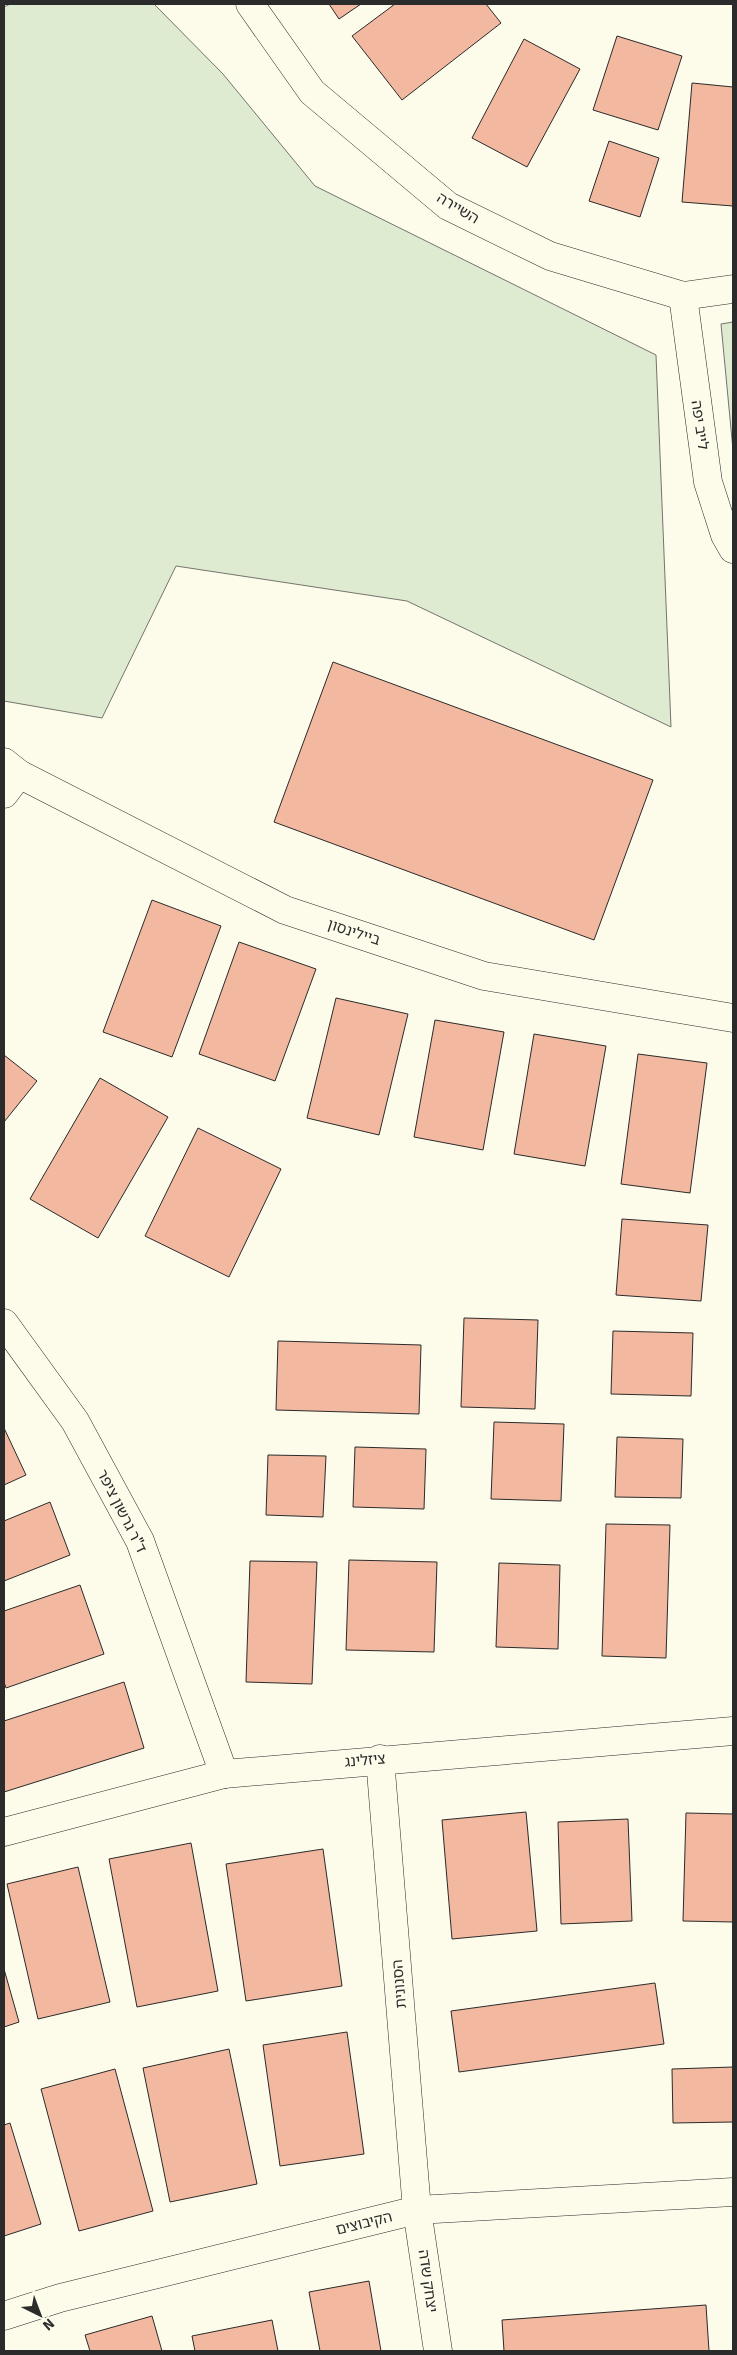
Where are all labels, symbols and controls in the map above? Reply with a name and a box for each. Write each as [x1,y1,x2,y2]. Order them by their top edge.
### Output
street label: השיירה [434,188,482,228]
street label: לייב יפה [688,399,712,451]
street label: ביילינסון [325,915,383,949]
street label: ד"ר גרשון ציפר [93,1466,151,1556]
street label: ציזלינג [344,1749,386,1771]
street label: הסנונית [388,1959,410,2009]
street label: הקיבוצים [334,2207,394,2239]
street label: יצחק שדה [415,2248,441,2314]
north arrow [15,2290,65,2340]
text: N [39,2315,58,2334]

